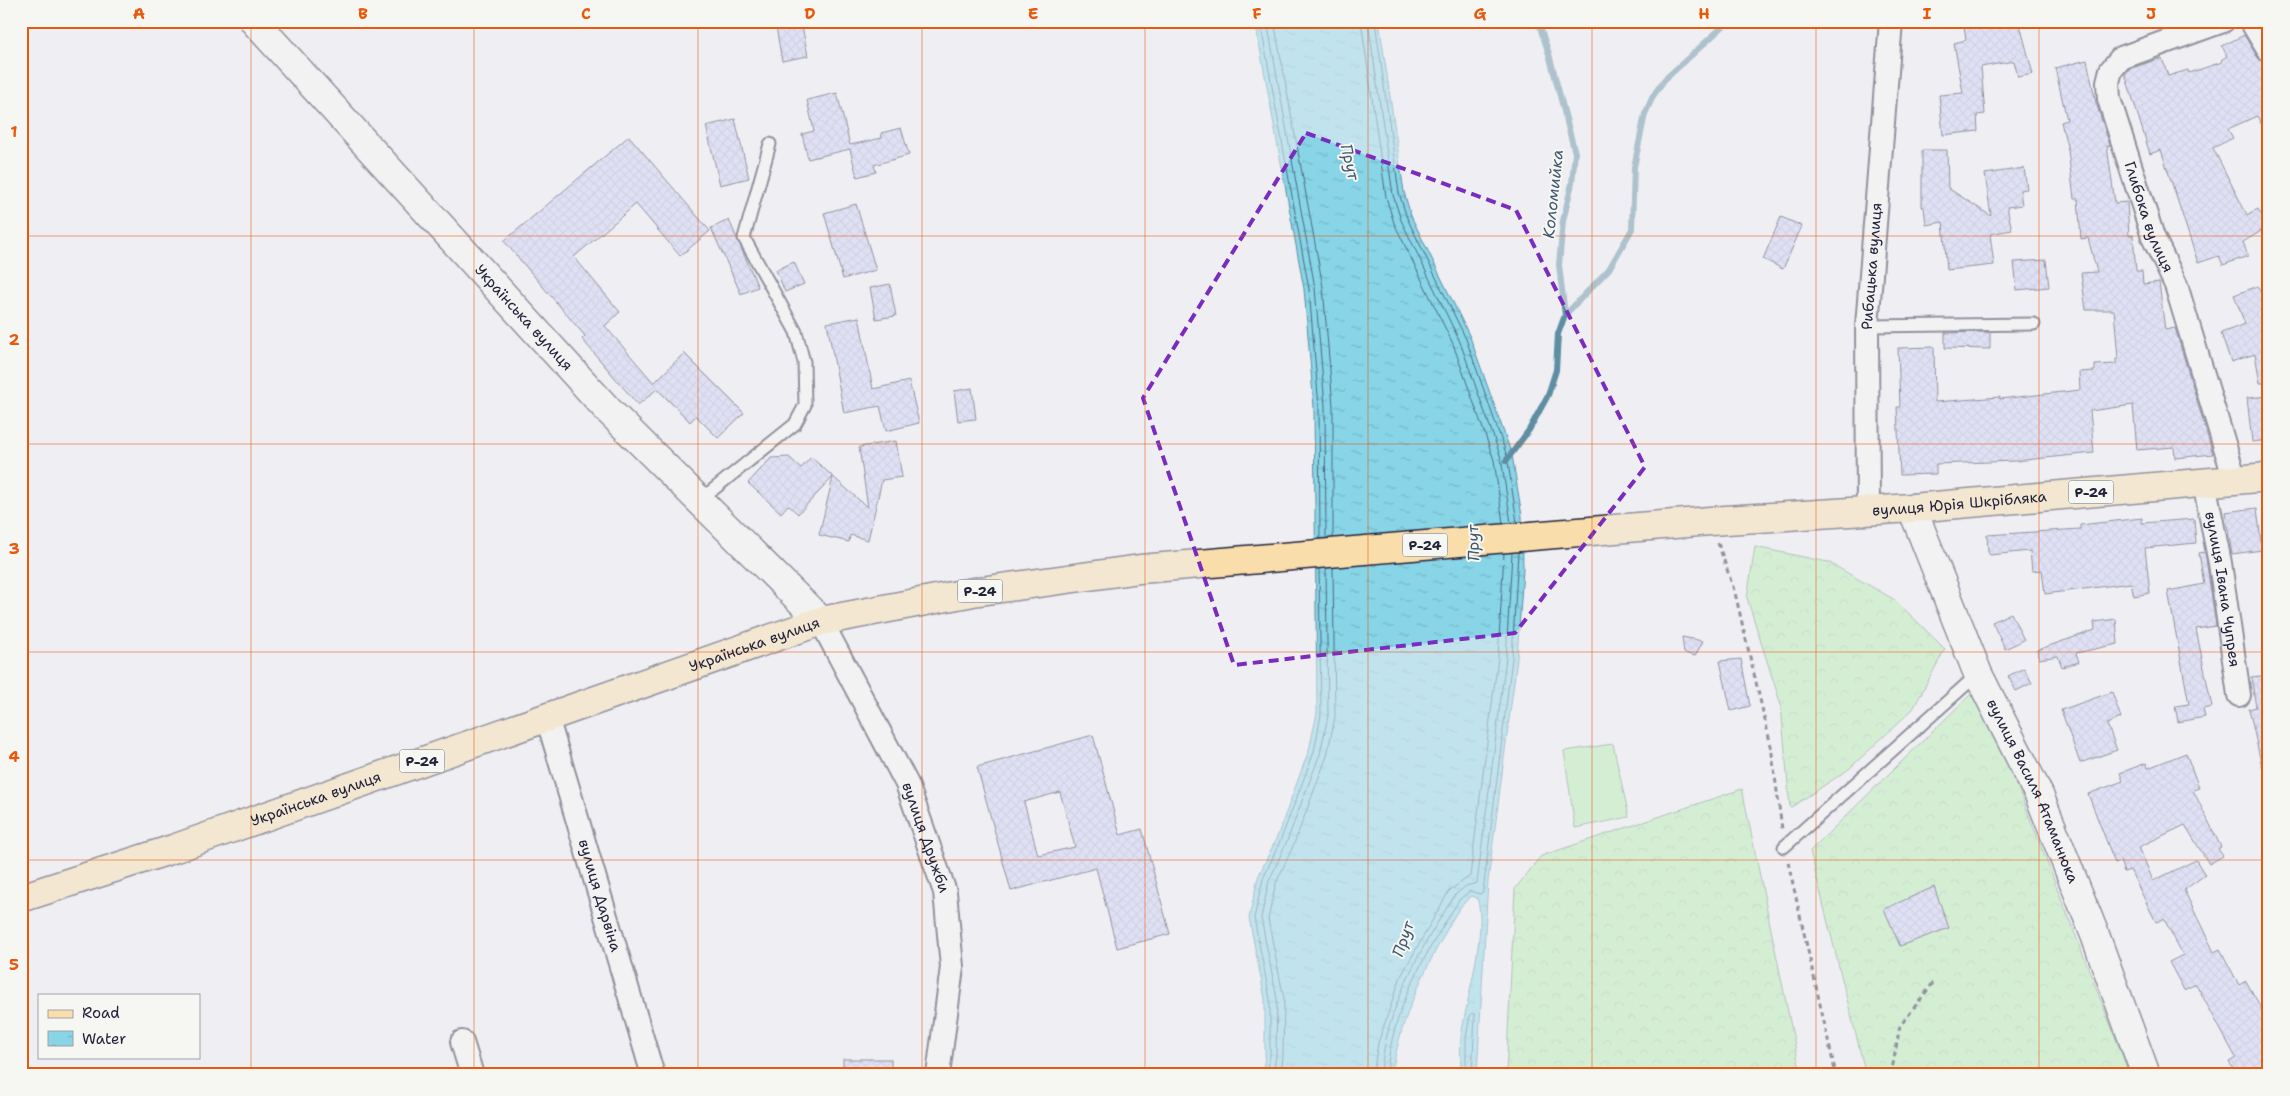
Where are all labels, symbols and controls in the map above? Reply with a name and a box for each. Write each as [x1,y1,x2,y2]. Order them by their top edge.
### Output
text: A [133,3,145,24]
text: B [358,3,368,24]
text: C [581,3,591,24]
text: D [804,3,816,24]
text: E [1028,3,1038,24]
text: F [1252,3,1262,24]
text: G [1474,3,1487,24]
text: H [1698,3,1710,24]
text: I [1923,3,1932,24]
text: J [2146,3,2156,24]
text: 1 [10,121,18,142]
water label: Прут [1336,142,1365,183]
water label: Коломийка [1538,148,1568,239]
street label: Глибока вулиця [2120,159,2178,276]
street label: Рибацька вулиця [1857,202,1887,331]
street label: Українська вулиця [470,260,577,375]
text: 2 [8,329,20,350]
road number: Р-24 [2068,481,2114,504]
street label: вулиця Юрія Шкрібляка [1872,486,2048,521]
street label: вулиця Івана Чупрея [2200,510,2245,668]
water label: Прут [1462,524,1484,562]
road number: Р-24 [1402,534,1448,556]
text: 3 [8,538,20,559]
road number: Р-24 [958,580,1002,602]
street label: Українська вулиця [686,612,822,677]
street label: вулиця Василя Атаманюка [1982,695,2084,887]
text: 4 [8,746,20,767]
road number: Р-24 [400,749,444,772]
street label: Українська вулиця [248,767,384,831]
street label: вулиця Дружби [897,780,955,896]
street label: вулиця Дарвіна [574,837,626,955]
water label: Прут [1387,918,1419,960]
text: 5 [9,954,19,975]
legend [38,994,200,1058]
text: Road [82,1003,120,1023]
text: Water [82,1029,126,1049]

